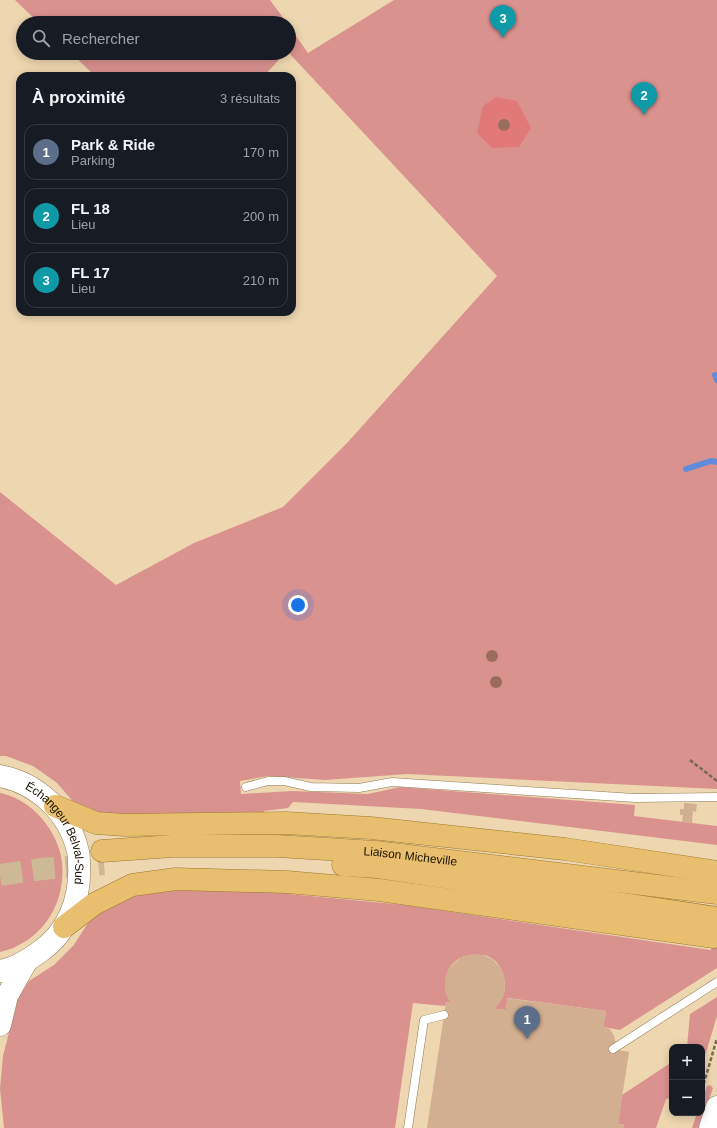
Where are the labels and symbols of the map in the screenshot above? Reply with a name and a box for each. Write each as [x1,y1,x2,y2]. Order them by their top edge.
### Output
pin: 3 [490,5,516,38]
pin: 2 [631,82,657,115]
your location [288,595,308,615]
street label: Échangeur Belval-Sud [23,778,86,885]
street label: Liaison Micheville [363,844,458,869]
pin: 1 [514,1006,540,1039]

